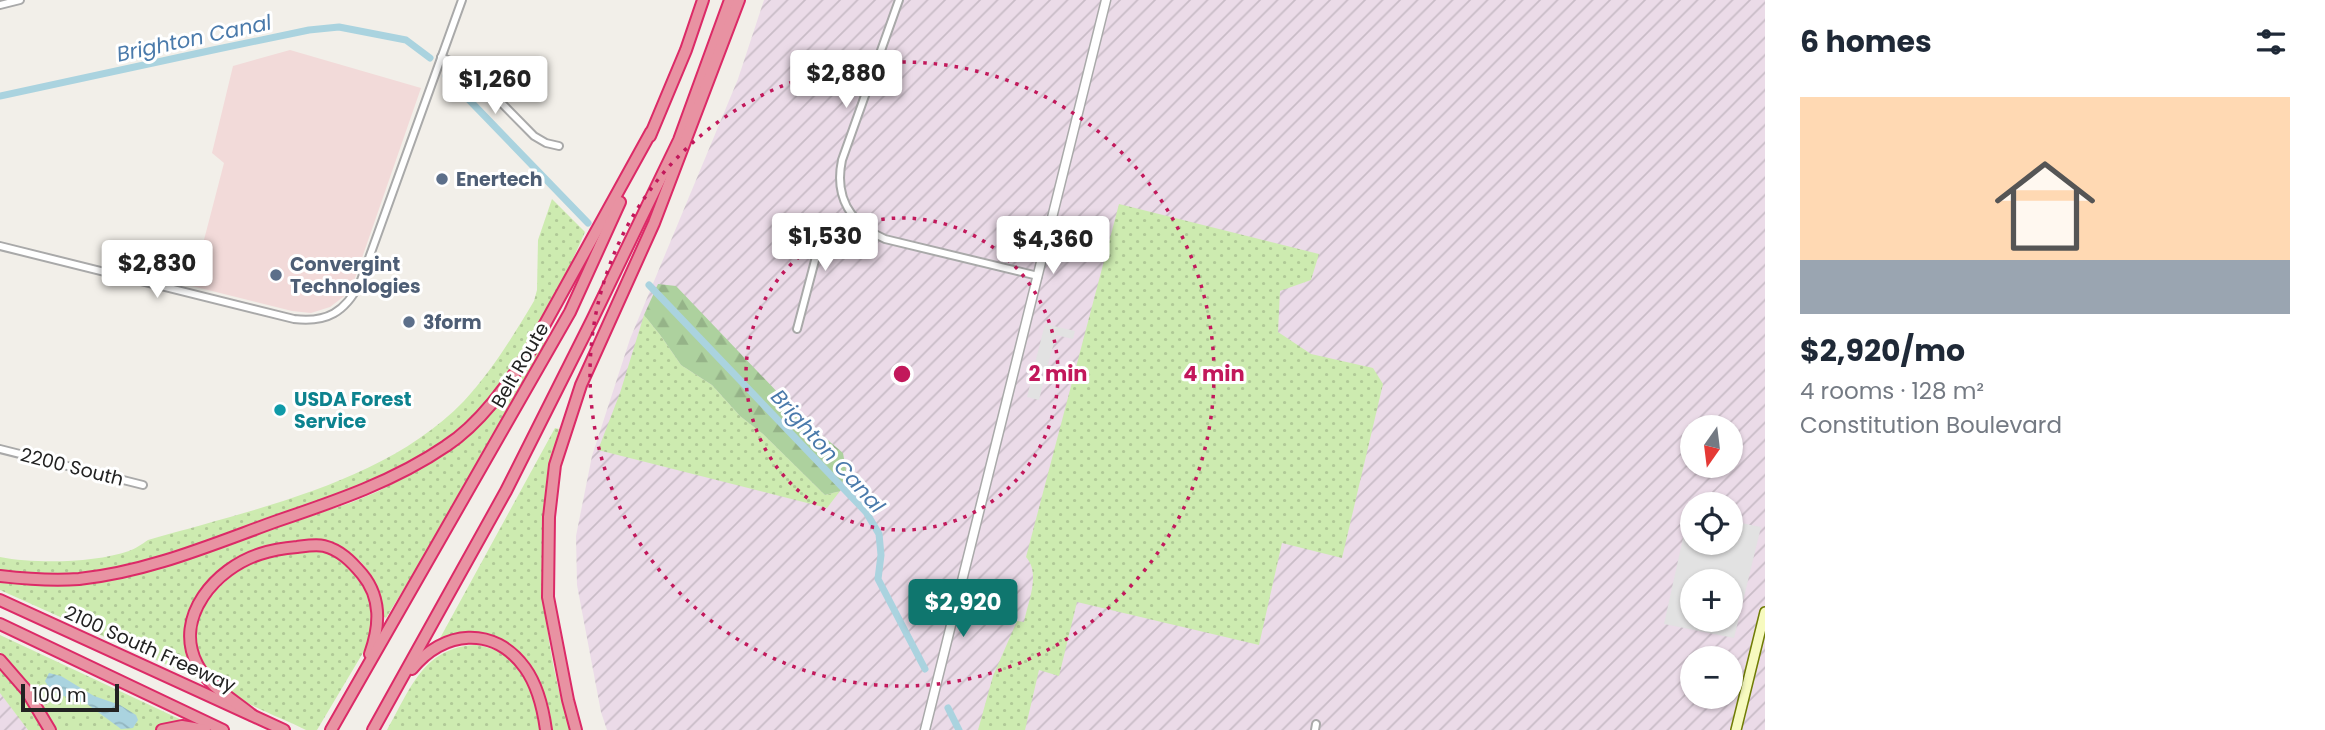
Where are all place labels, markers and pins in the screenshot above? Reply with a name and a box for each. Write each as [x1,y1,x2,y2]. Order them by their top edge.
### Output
pin: $2,880 [789,50,903,110]
pin: $1,260 [438,57,552,116]
place label: Enertech [456,166,543,193]
marker: Enertech [434,171,450,187]
pin: $1,530 [768,214,882,273]
pin: $4,360 [996,216,1110,276]
pin: $2,830 [100,240,214,300]
place label: Convergint Technologies [290,251,421,300]
marker: Convergint Technologies [268,267,284,283]
place label: 3form [423,309,482,336]
marker: 3form [401,314,417,330]
centre of rings [890,362,914,386]
place label: USDA Forest Service [294,386,412,435]
marker: USDA Forest Service [272,402,288,418]
pin: $2,920 [906,580,1020,639]

